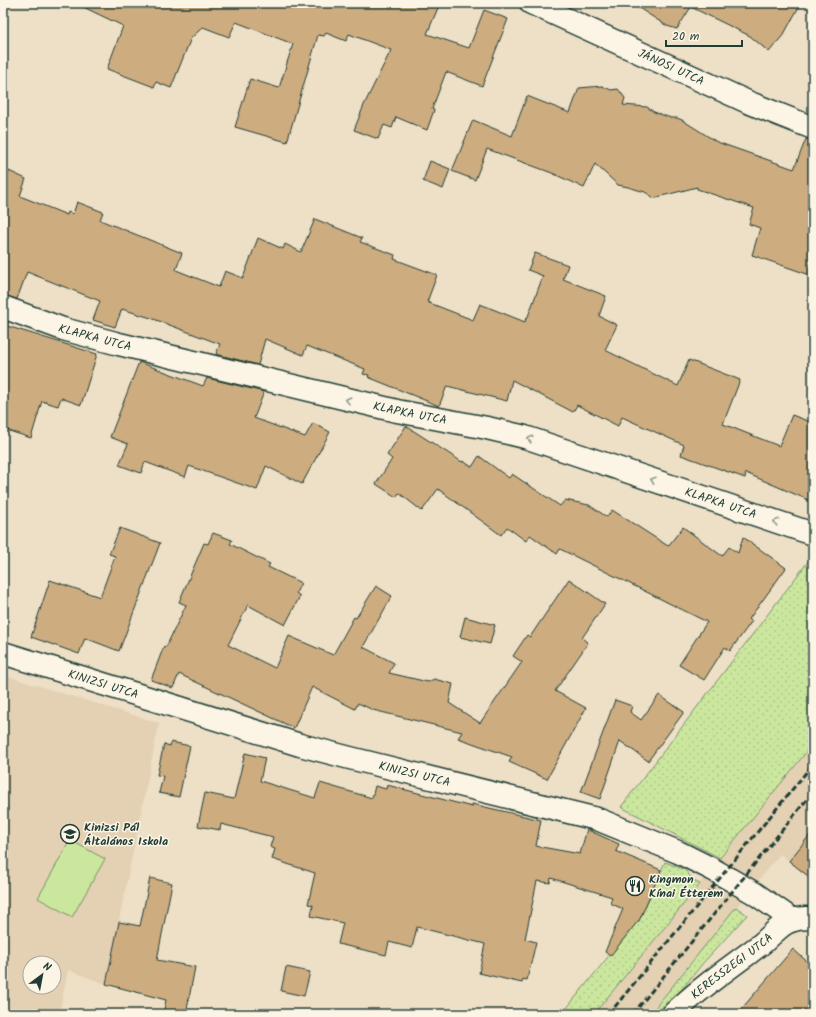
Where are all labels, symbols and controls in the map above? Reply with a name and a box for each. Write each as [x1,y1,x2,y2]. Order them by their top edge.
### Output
scale bar [666,22,742,48]
text: 20 m [672,27,700,46]
street label: JÁNOSI UTCA [635,43,708,90]
street label: KLAPKA UTCA [56,319,133,356]
one-way arrow [345,396,351,404]
street label: KLAPKA UTCA [371,396,448,430]
one-way arrow [526,435,533,444]
one-way arrow [650,476,657,485]
street label: KLAPKA UTCA [682,482,759,524]
one-way arrow [773,518,780,527]
street label: KINIZSI UTCA [66,664,141,704]
street label: KINIZSI UTCA [377,756,452,792]
place label: Kinizsi Pál Általános Iskola [84,818,168,851]
school or university icon: Kinizsi Pál Általános Iskola [59,823,81,845]
place label: Kingmon Kínai Étterem [649,870,723,903]
restaurant icon: Kingmon Kínai Étterem [624,875,646,897]
street label: KERESSZEGI UTCA [686,928,777,1004]
north arrow [22,955,62,995]
text: N [39,958,55,977]

